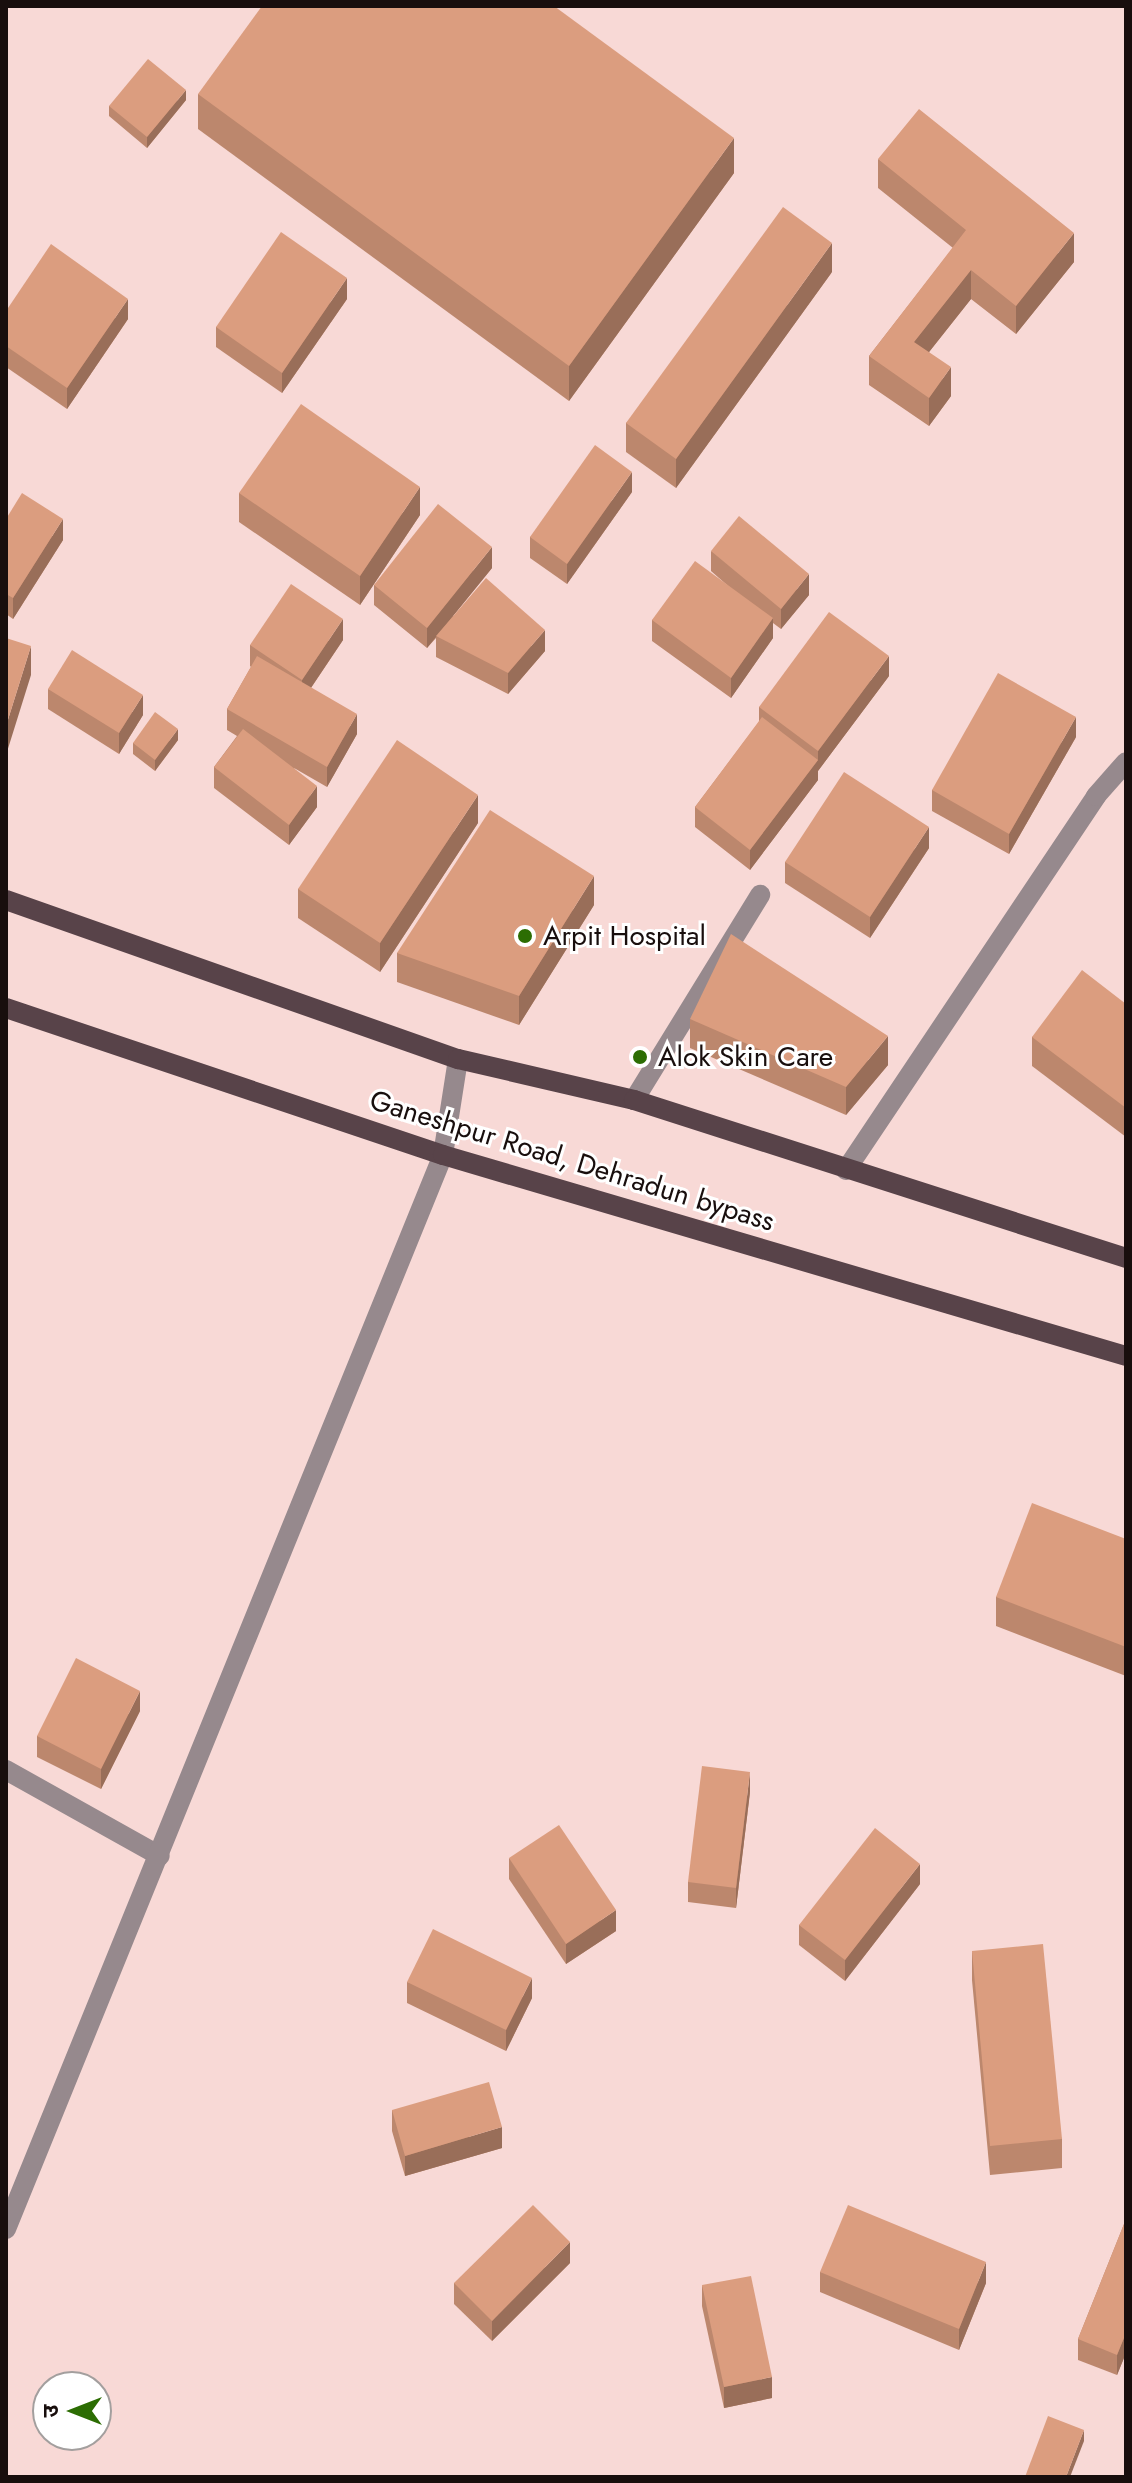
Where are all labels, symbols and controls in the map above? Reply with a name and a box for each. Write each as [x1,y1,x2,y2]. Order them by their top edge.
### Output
place label: Arpit Hospital [543,919,706,953]
marker: Arpit Hospital [514,925,536,947]
place label: Alok Skin Care [658,1040,833,1074]
marker: Alok Skin Care [629,1046,651,1068]
street label: Ganeshpur Road, Dehradun bypass [366,1083,778,1239]
north arrow [32,2371,112,2451]
text: उ [34,2405,66,2417]

